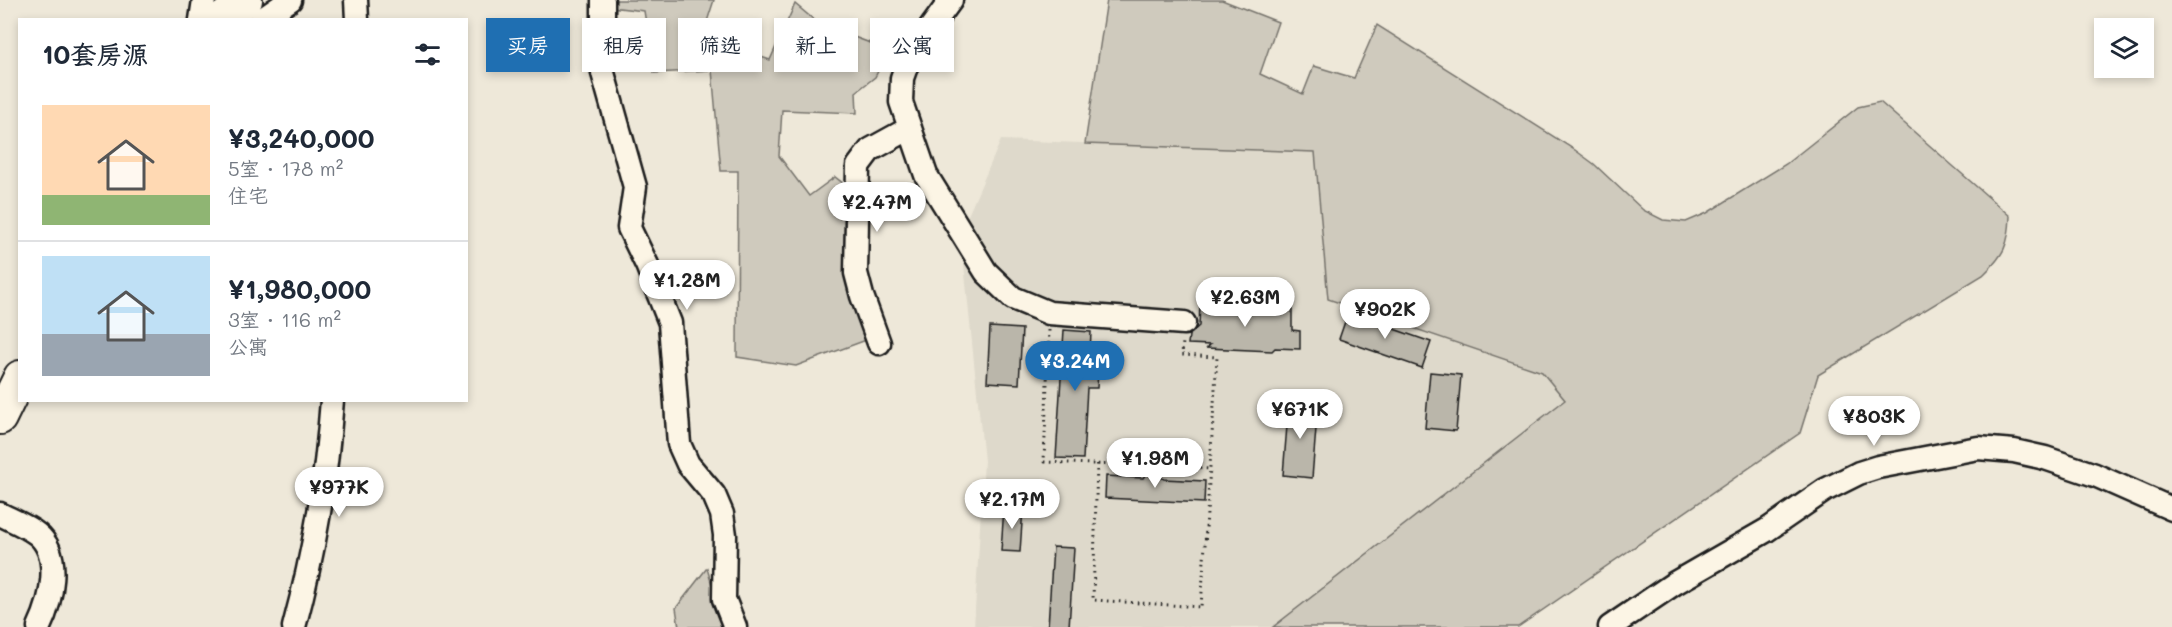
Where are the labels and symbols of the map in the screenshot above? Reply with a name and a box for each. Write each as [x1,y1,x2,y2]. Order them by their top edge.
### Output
pin: ¥2.47M [828,182,926,233]
pin: ¥1.28M [638,260,736,311]
pin: ¥2.63M [1196,277,1294,328]
pin: ¥902K [1343,289,1427,340]
pin: ¥3.24M [1026,341,1124,392]
pin: ¥671K [1258,389,1342,440]
pin: ¥803K [1832,396,1916,447]
pin: ¥1.98M [1106,438,1204,489]
pin: ¥977K [297,467,381,518]
pin: ¥2.17M [963,479,1061,530]

